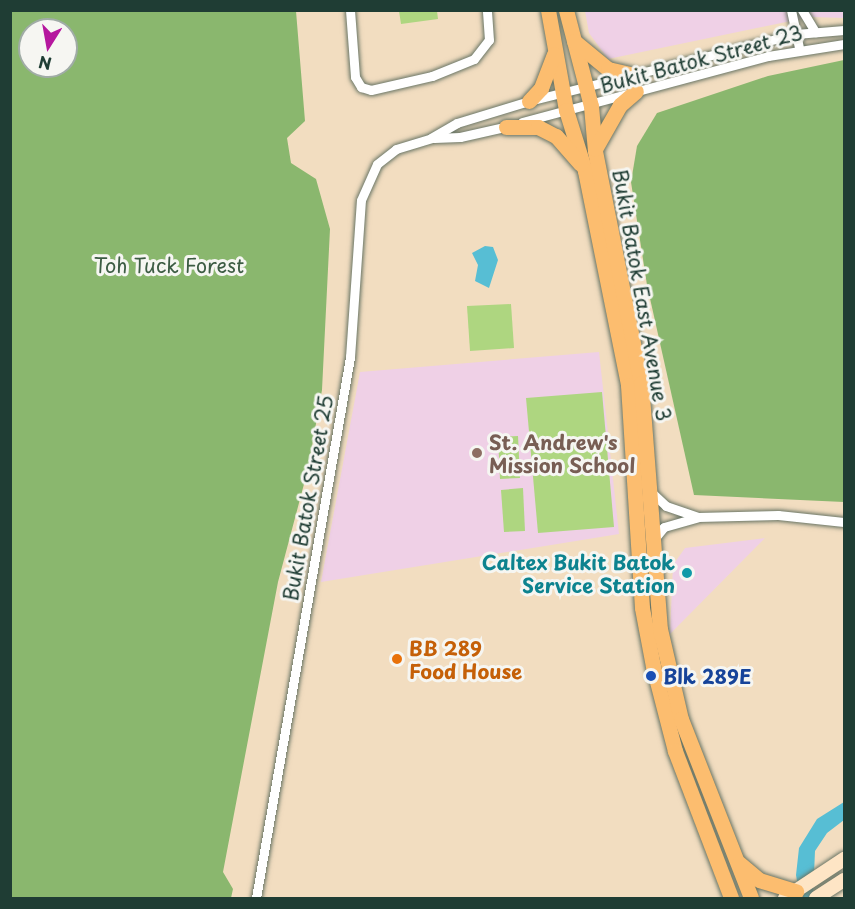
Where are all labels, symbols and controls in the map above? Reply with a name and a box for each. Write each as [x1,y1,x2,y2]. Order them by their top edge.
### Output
north arrow [18,18,78,78]
street label: Bukit Batok Street 23 [594,20,808,98]
text: N [36,51,53,77]
street label: Bukit Batok East Avenue 3 [608,166,676,424]
park label: Toh Tuck Forest [93,253,245,277]
street label: Bukit Batok Street 25 [278,390,338,606]
place label: St. Andrew's Mission School [489,430,636,477]
marker: St. Andrew's Mission School [470,446,484,460]
place label: Caltex Bukit Batok Service Station [479,550,675,597]
marker: Caltex Bukit Batok Service Station [680,566,694,580]
place label: BB 289 Food House [409,636,524,683]
marker: BB 289 Food House [390,652,404,666]
place label: Blk 289E [663,664,753,688]
marker: Blk 289E [644,669,658,683]

